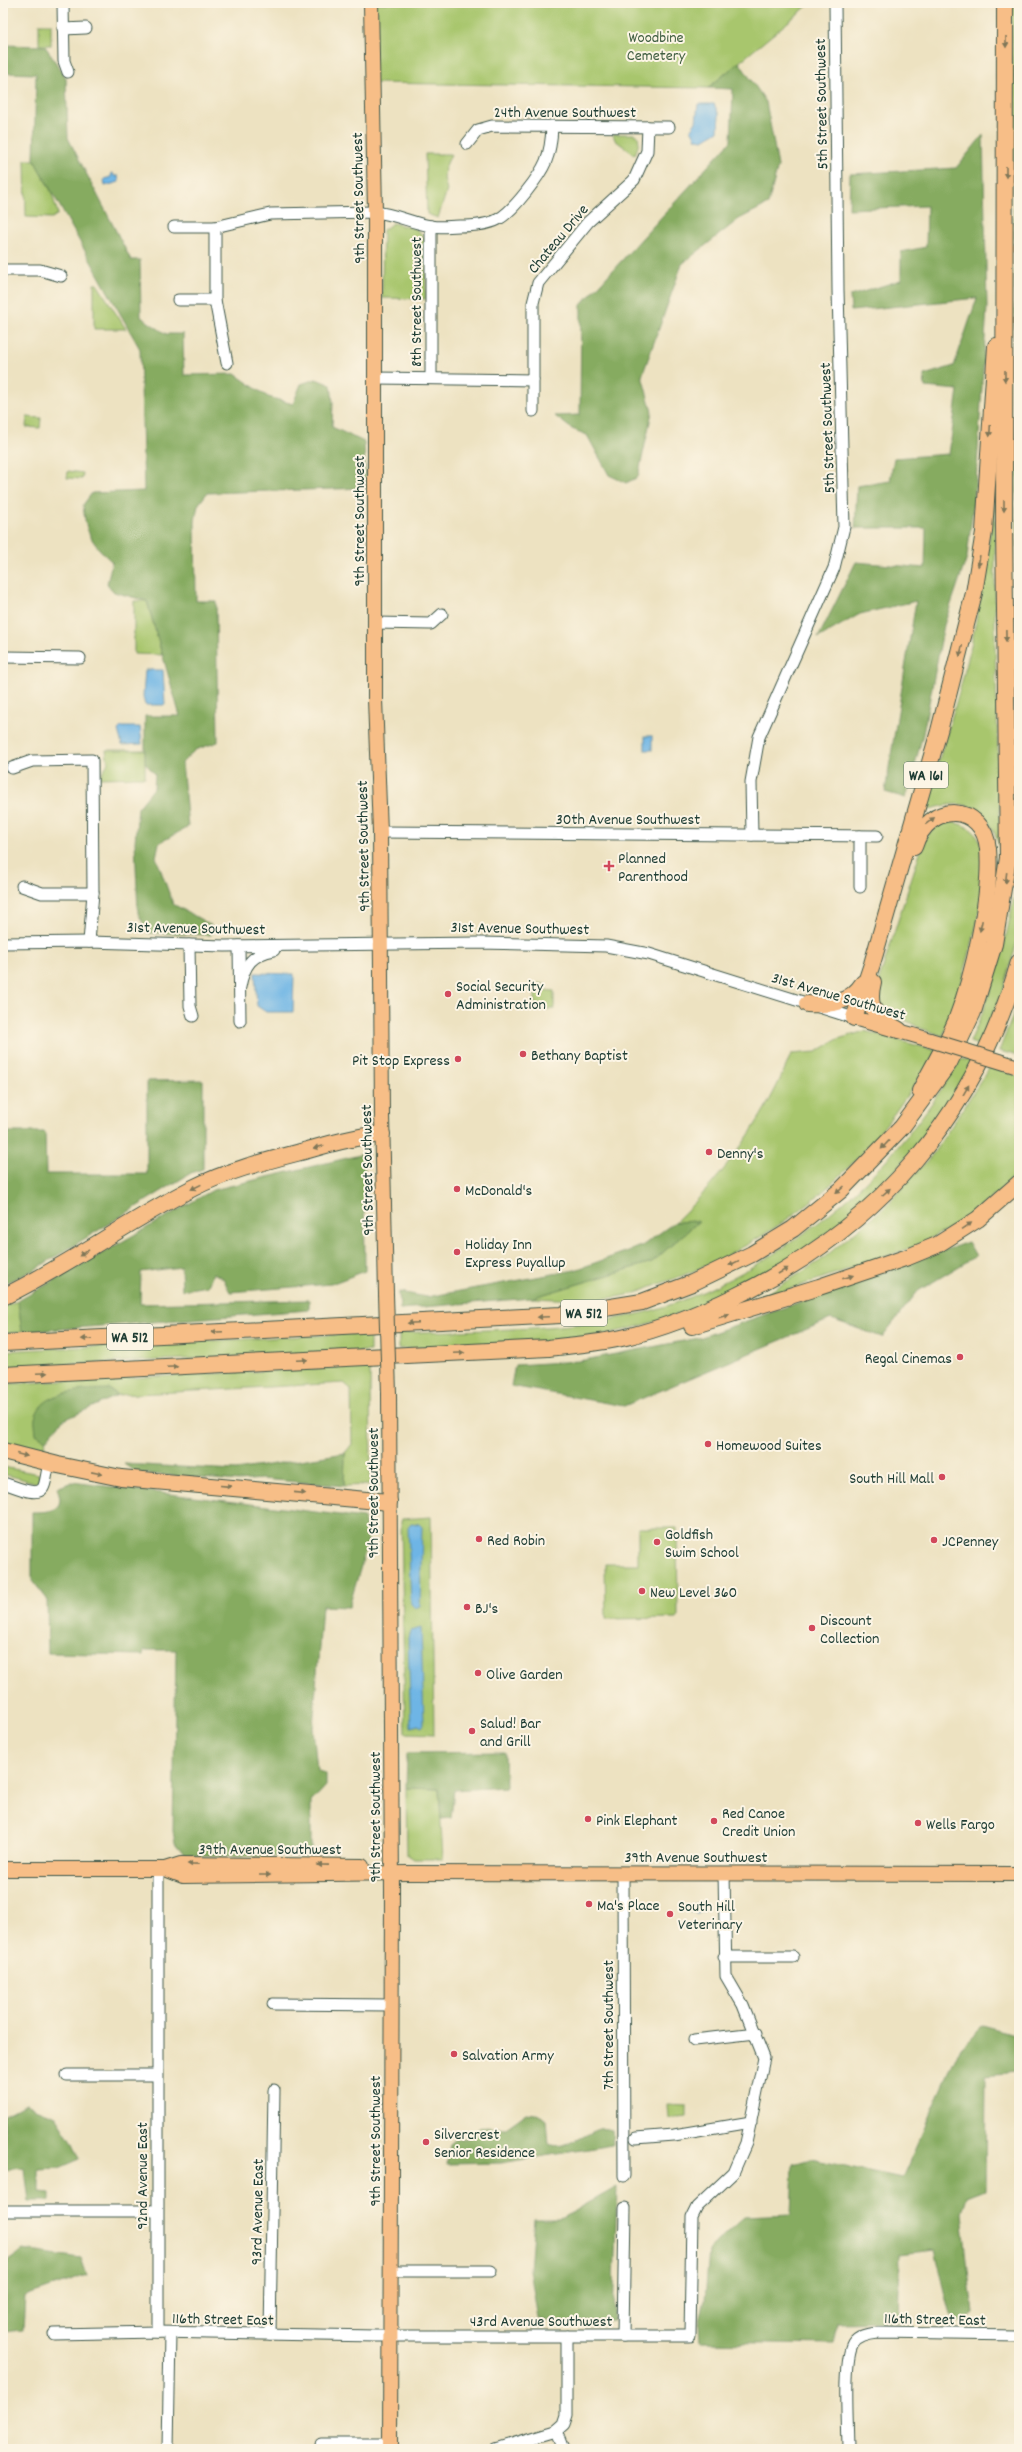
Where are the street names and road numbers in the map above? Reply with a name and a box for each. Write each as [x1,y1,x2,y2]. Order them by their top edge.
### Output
street label: 5th Street Southwest [810,38,835,170]
street label: 24th Avenue Southwest [494,102,636,125]
street label: 9th Street Southwest [347,132,372,264]
street label: Chateau Drive [523,200,595,279]
street label: 8th Street Southwest [406,237,429,367]
street label: 5th Street Southwest [815,362,842,494]
street label: 9th Street Southwest [349,455,372,587]
road number: WA 161 [904,762,948,788]
street label: 9th Street Southwest [352,780,377,912]
street label: 30th Avenue Southwest [556,809,700,832]
street label: 31st Avenue Southwest [126,917,266,942]
street label: 31st Avenue Southwest [450,917,590,942]
street label: 31st Avenue Southwest [769,967,908,1028]
street label: 9th Street Southwest [356,1104,381,1236]
road number: WA 512 [561,1300,607,1326]
road number: WA 512 [107,1324,153,1350]
street label: 9th Street Southwest [363,1427,386,1559]
street label: 9th Street Southwest [365,1751,388,1883]
street label: 39th Avenue Southwest [198,1839,342,1862]
street label: 39th Avenue Southwest [624,1847,768,1870]
street label: 7th Street Southwest [598,1960,621,2090]
street label: 9th Street Southwest [365,2075,388,2207]
street label: 92nd Avenue East [132,2122,155,2230]
street label: 93rd Avenue East [246,2159,271,2265]
street label: 116th Street East [172,2308,274,2333]
street label: 116th Street East [884,2308,986,2333]
street label: 43rd Avenue Southwest [470,2311,612,2334]

